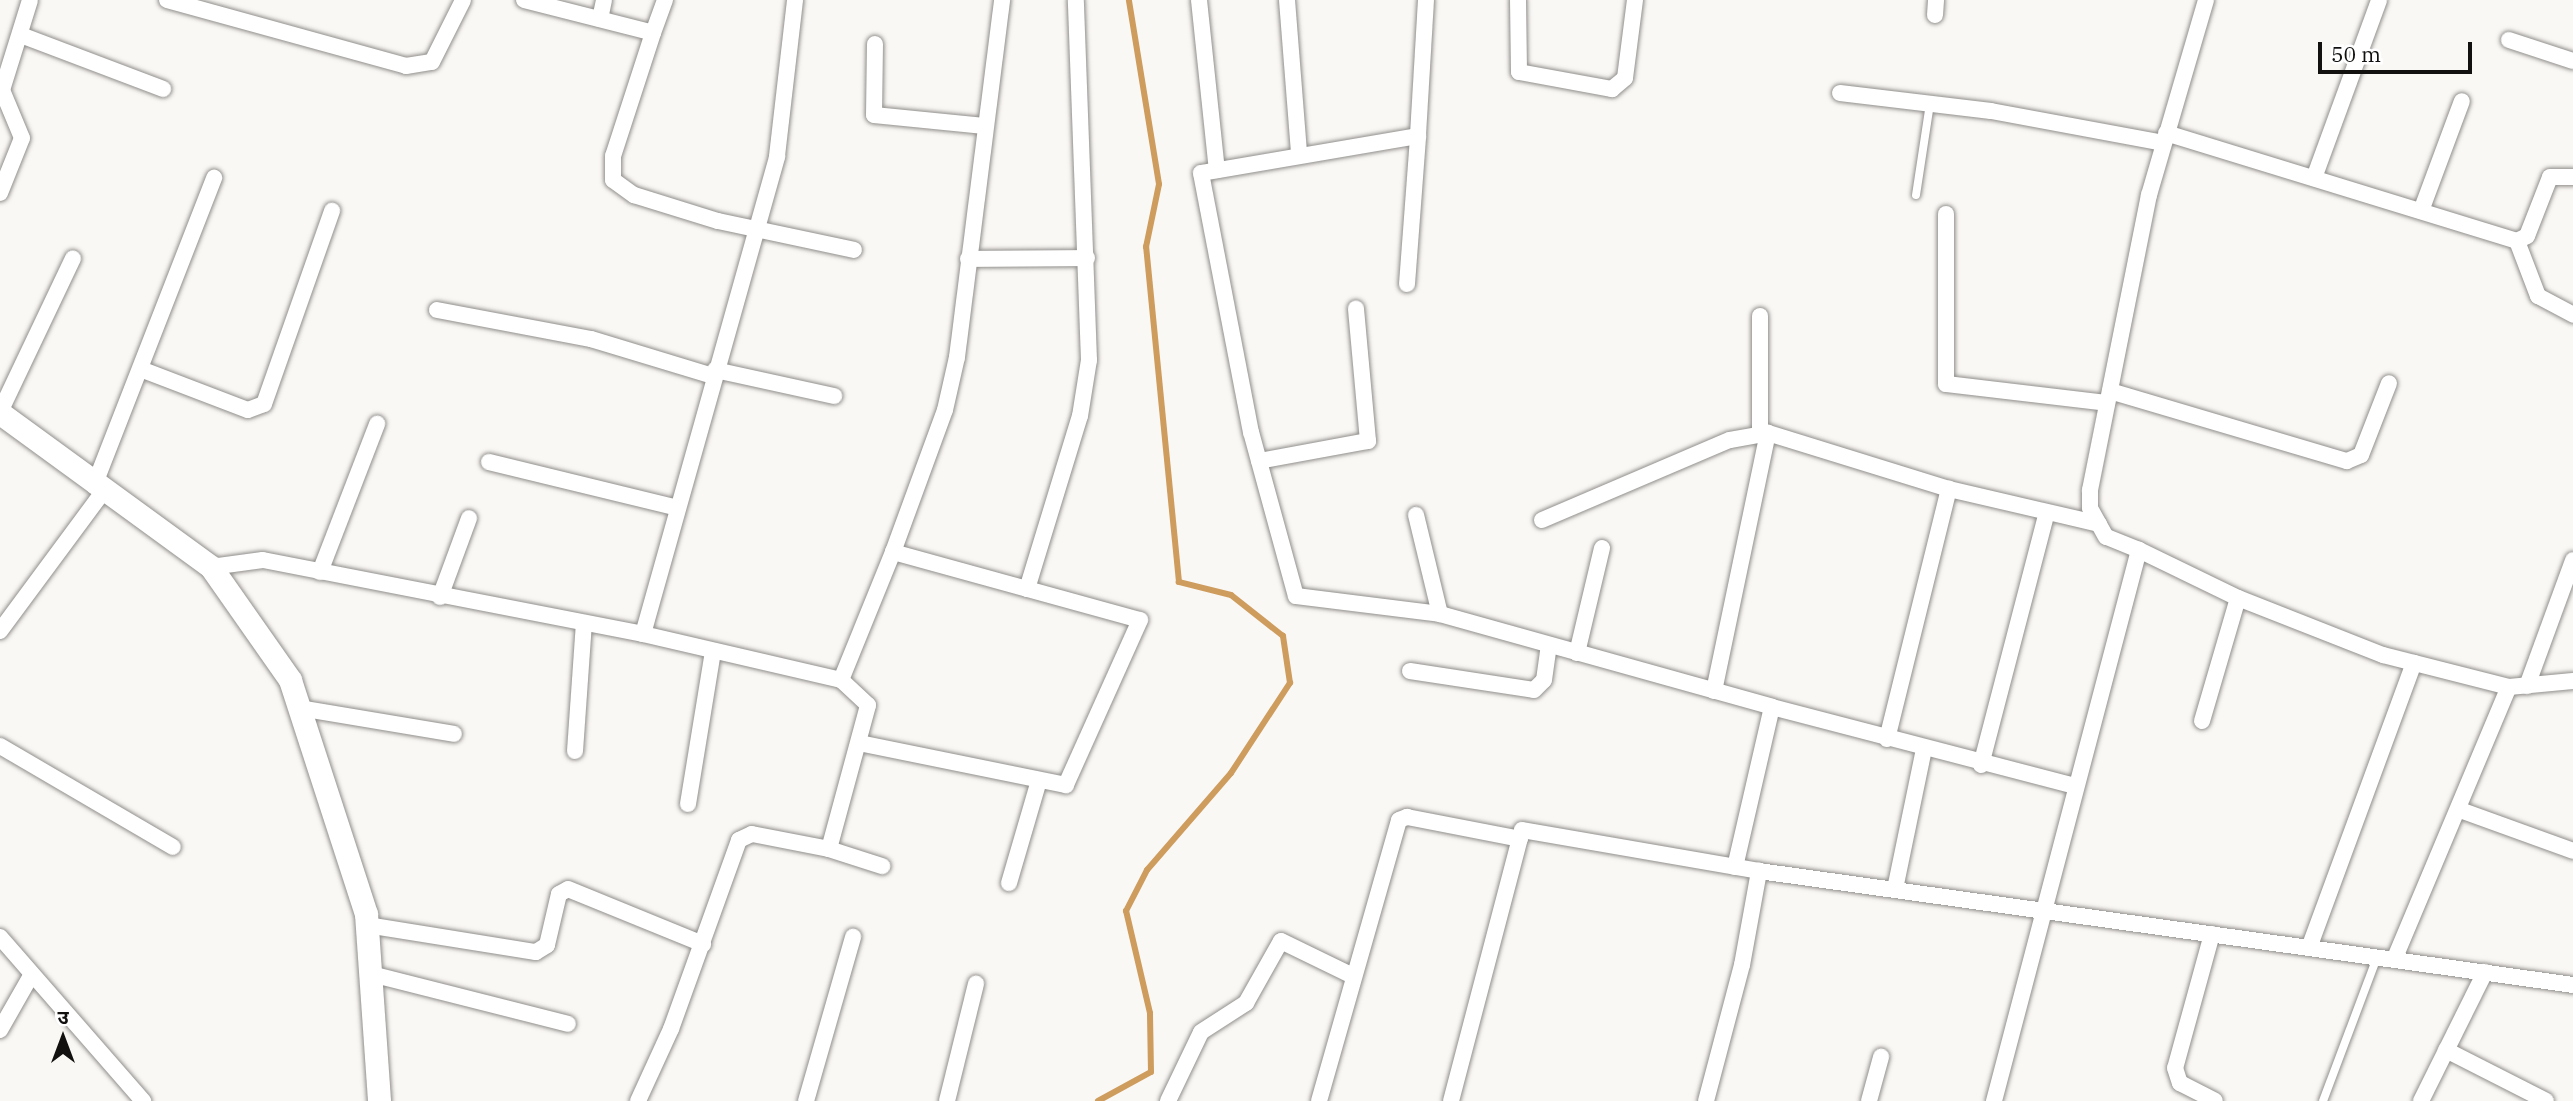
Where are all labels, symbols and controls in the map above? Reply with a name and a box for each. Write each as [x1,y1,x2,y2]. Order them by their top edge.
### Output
scale bar [2321,28,2475,72]
text: 50 m [2331,40,2381,68]
north arrow [28,1003,98,1073]
text: उ [57,1005,69,1029]

